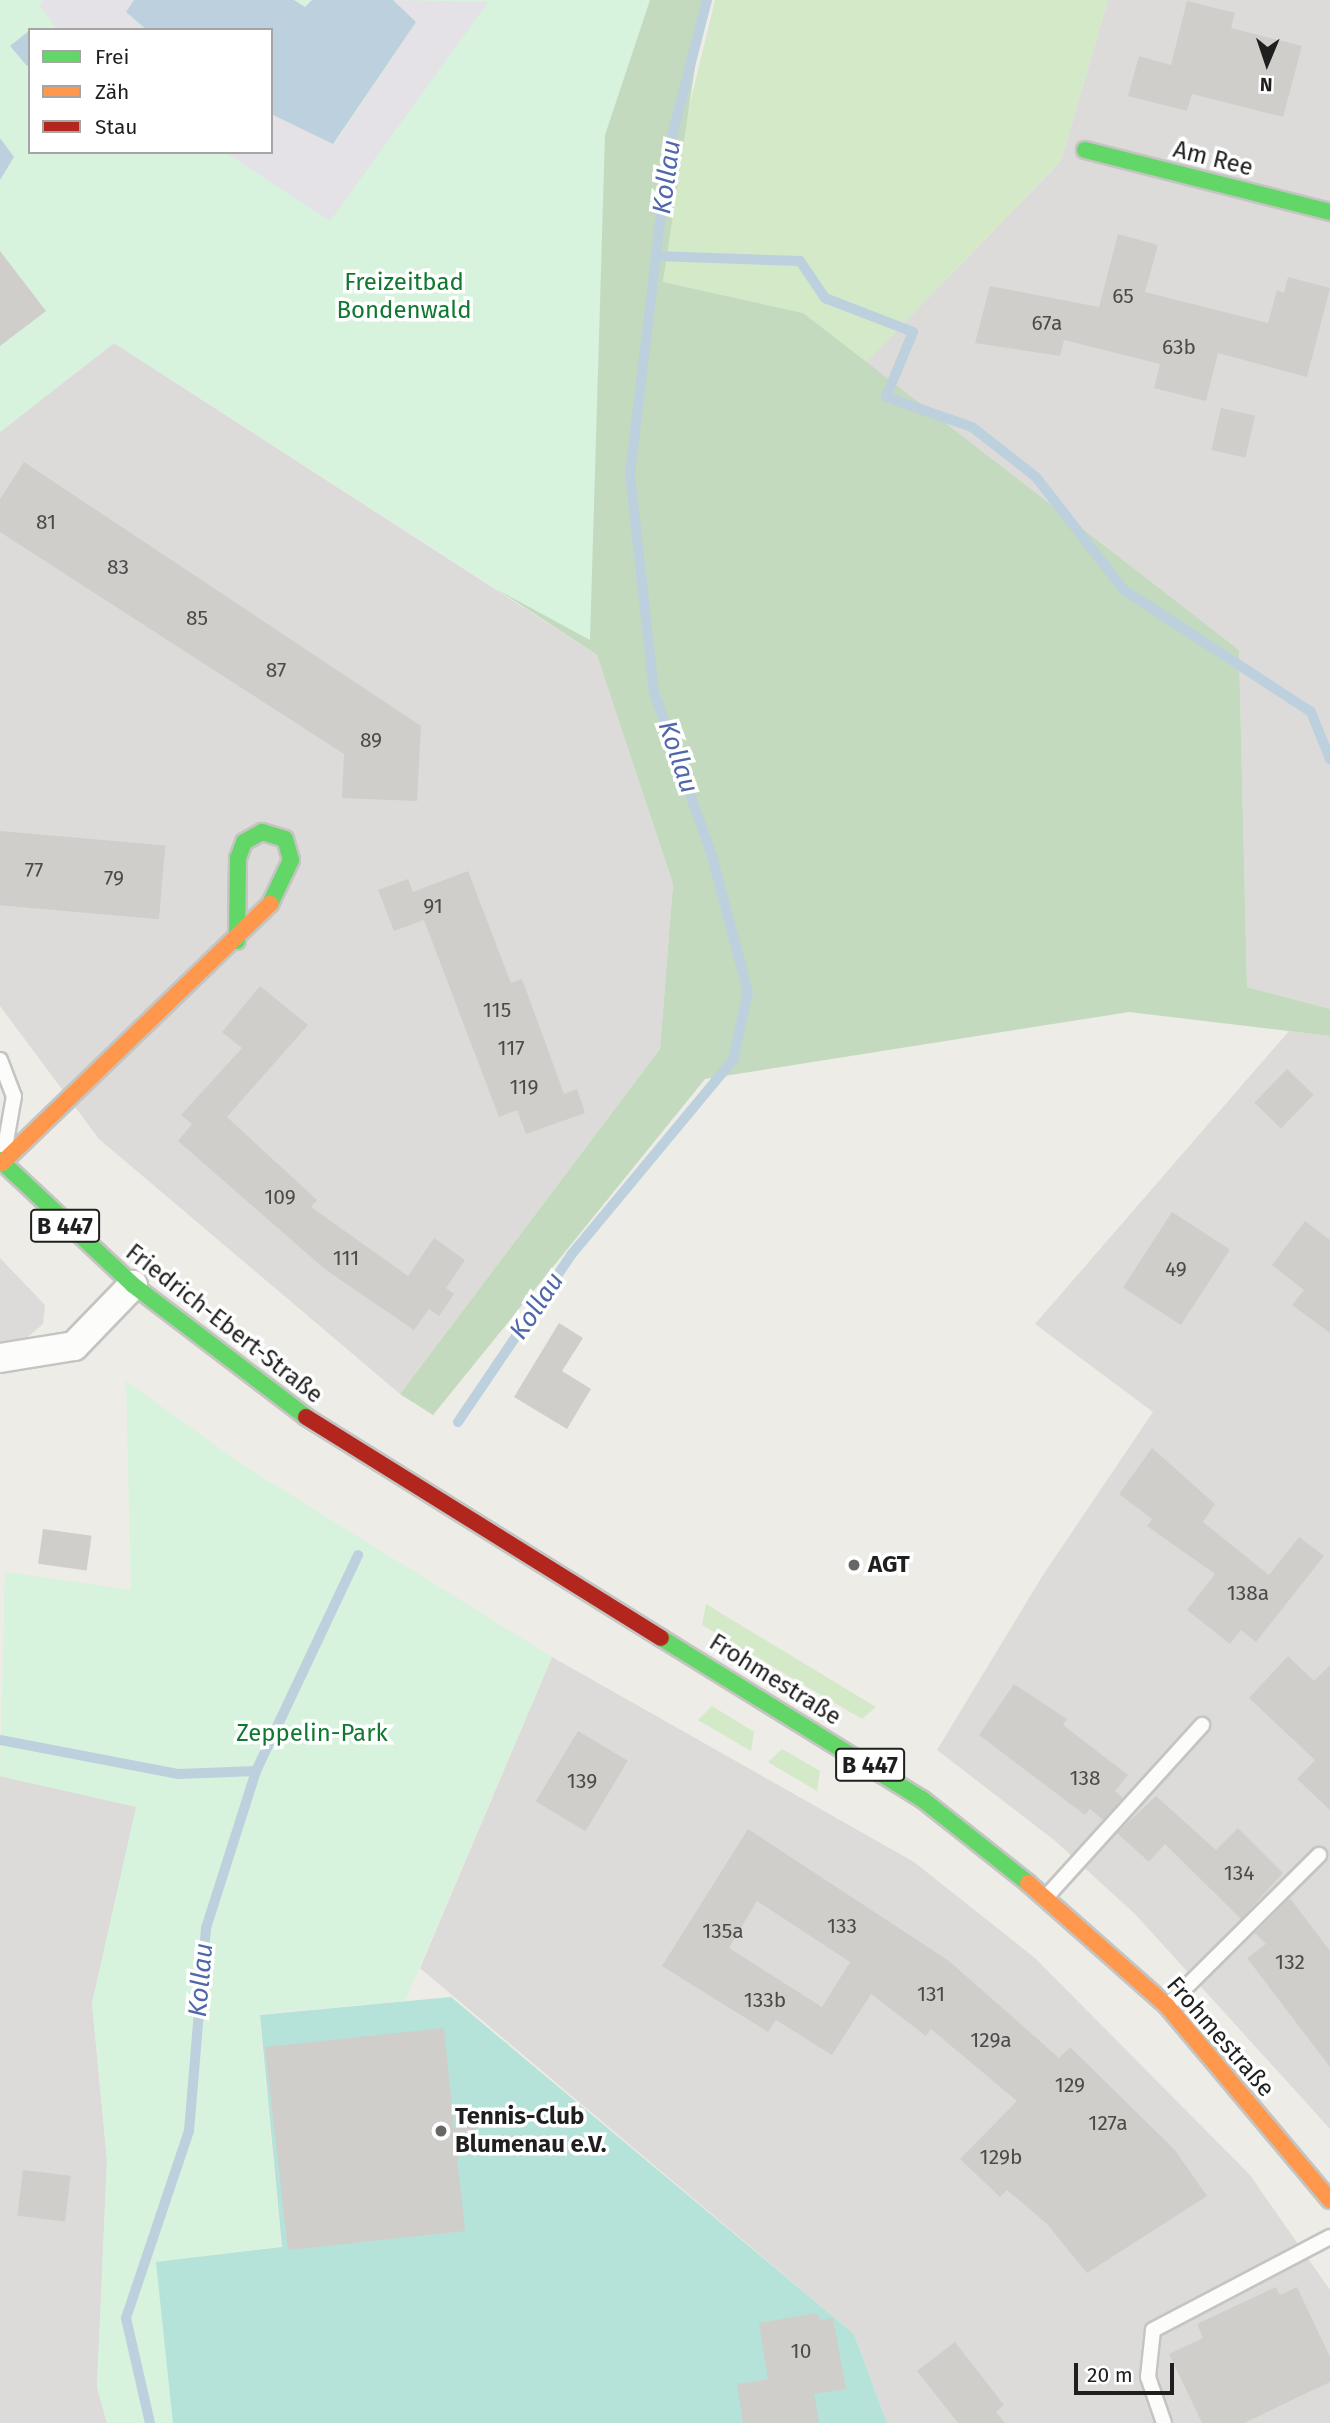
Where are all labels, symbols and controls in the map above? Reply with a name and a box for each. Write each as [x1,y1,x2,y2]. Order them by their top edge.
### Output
legend [28,28,273,154]
north arrow [1232,28,1302,98]
text: Frei [95,44,129,70]
text: N [1260,73,1273,96]
text: Zäh [95,79,129,105]
text: Stau [95,114,138,140]
street label: Am Ree [1170,135,1256,183]
water label: Kollau [646,138,688,216]
park label: Freizeitbad Bondenwald [336,269,472,325]
house number: 65 [1112,283,1134,309]
house number: 67a [1032,310,1062,336]
house number: 63b [1162,334,1196,360]
house number: 81 [36,509,56,535]
house number: 83 [107,554,129,580]
house number: 85 [186,605,208,631]
house number: 87 [266,657,286,683]
water label: Kollau [651,717,705,797]
house number: 89 [360,727,382,753]
house number: 77 [25,857,43,883]
house number: 79 [104,865,124,891]
house number: 91 [423,893,443,919]
house number: 115 [483,997,511,1023]
house number: 117 [497,1035,525,1061]
house number: 119 [510,1074,538,1100]
house number: 109 [264,1184,296,1210]
road number: B 447 [30,1206,100,1246]
street label: Friedrich-Ebert-Straße [120,1238,328,1410]
house number: 111 [333,1245,359,1271]
house number: 49 [1165,1256,1187,1282]
water label: Kollau [503,1266,571,1346]
place label: AGT [868,1551,910,1579]
marker: AGT [846,1557,862,1573]
house number: 138a [1227,1580,1269,1606]
street label: Frohmestraße [704,1628,846,1732]
park label: Zeppelin-Park [236,1720,388,1748]
road number: B 447 [835,1746,905,1784]
house number: 138 [1069,1765,1101,1791]
house number: 139 [567,1768,597,1794]
house number: 134 [1224,1860,1254,1886]
house number: 133 [827,1913,857,1939]
house number: 135a [702,1918,744,1944]
water label: Kollau [182,1942,220,2018]
house number: 132 [1275,1949,1305,1975]
street label: Frohmestraße [1160,1971,1280,2103]
house number: 131 [917,1981,945,2007]
house number: 133b [744,1987,786,2013]
house number: 129a [970,2027,1012,2053]
house number: 129 [1055,2072,1085,2098]
place label: Tennis-Club Blumenau e.V. [455,2103,606,2159]
house number: 127a [1088,2110,1128,2136]
marker: Tennis-Club Blumenau e.V. [433,2123,449,2139]
house number: 129b [980,2144,1022,2170]
house number: 10 [791,2338,811,2364]
scale bar [1078,2350,1178,2394]
text: 20 m [1087,2362,1133,2388]

